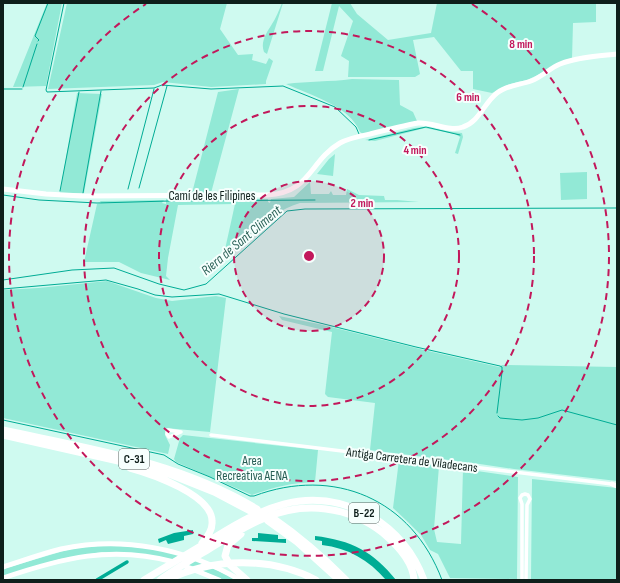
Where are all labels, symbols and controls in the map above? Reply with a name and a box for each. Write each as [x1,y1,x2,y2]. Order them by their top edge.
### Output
text: 8 min [509,37,533,52]
text: 6 min [456,90,480,105]
text: 4 min [403,143,427,158]
street label: Camí de les Filipines [169,188,256,204]
text: 2 min [351,196,373,211]
water label: Riera de Sant Climent [198,201,286,279]
centre of rings [302,249,316,263]
street label: Antiga Carretera de Viladecans [344,444,479,476]
road number: C-31 [119,449,149,469]
park label: Area Recreativa AENA [216,453,288,484]
road number: B-22 [349,503,379,523]

